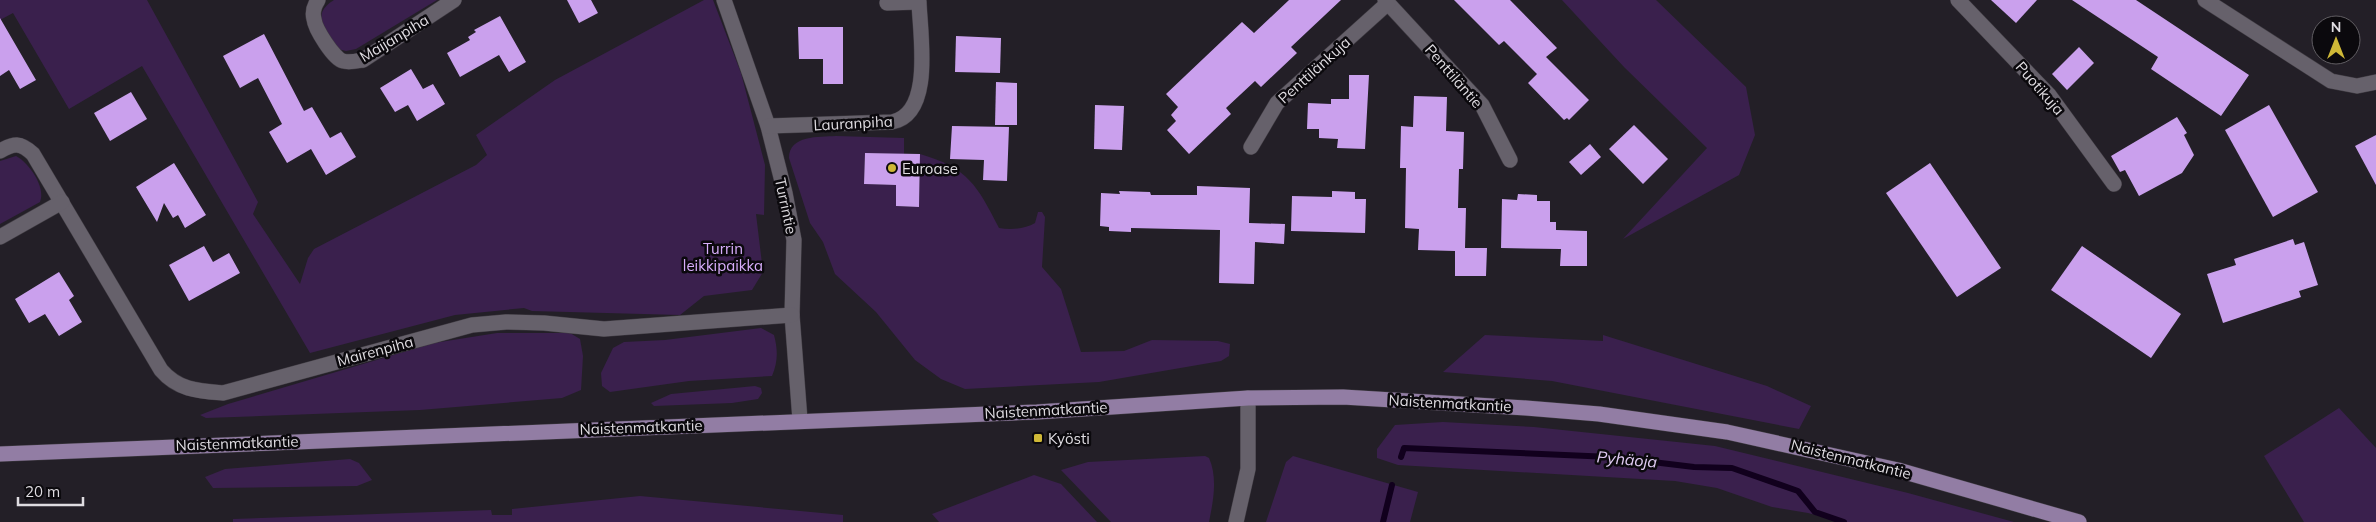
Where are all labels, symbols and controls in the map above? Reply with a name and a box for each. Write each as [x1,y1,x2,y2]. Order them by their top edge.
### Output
street label: Maijanpiha [356,10,432,66]
north arrow [2311,15,2361,65]
text: N [2331,18,2341,36]
street label: Penttilänkuja [1274,33,1354,107]
street label: Penttiläntie [1421,40,1487,112]
street label: Puotikuja [2012,57,2068,119]
street label: Lauranpiha [813,111,893,135]
place label: Euroase [902,159,958,178]
marker: Euroase [886,162,898,174]
street label: Turrintie [771,176,801,236]
park label: Turrin leikkipaikka [683,239,763,275]
street label: Mairenpiha [335,332,415,370]
street label: Naistenmatkantie [1388,390,1512,416]
street label: Naistenmatkantie [984,397,1108,423]
street label: Naistenmatkantie [579,415,703,439]
place label: Kyösti [1048,429,1090,448]
street label: Naistenmatkantie [175,431,299,455]
marker: Kyösti [1032,432,1044,444]
street label: Naistenmatkantie [1789,435,1913,483]
water label: Pyhäoja [1596,446,1658,472]
scale bar [18,474,82,506]
text: 20 m [25,482,60,501]

